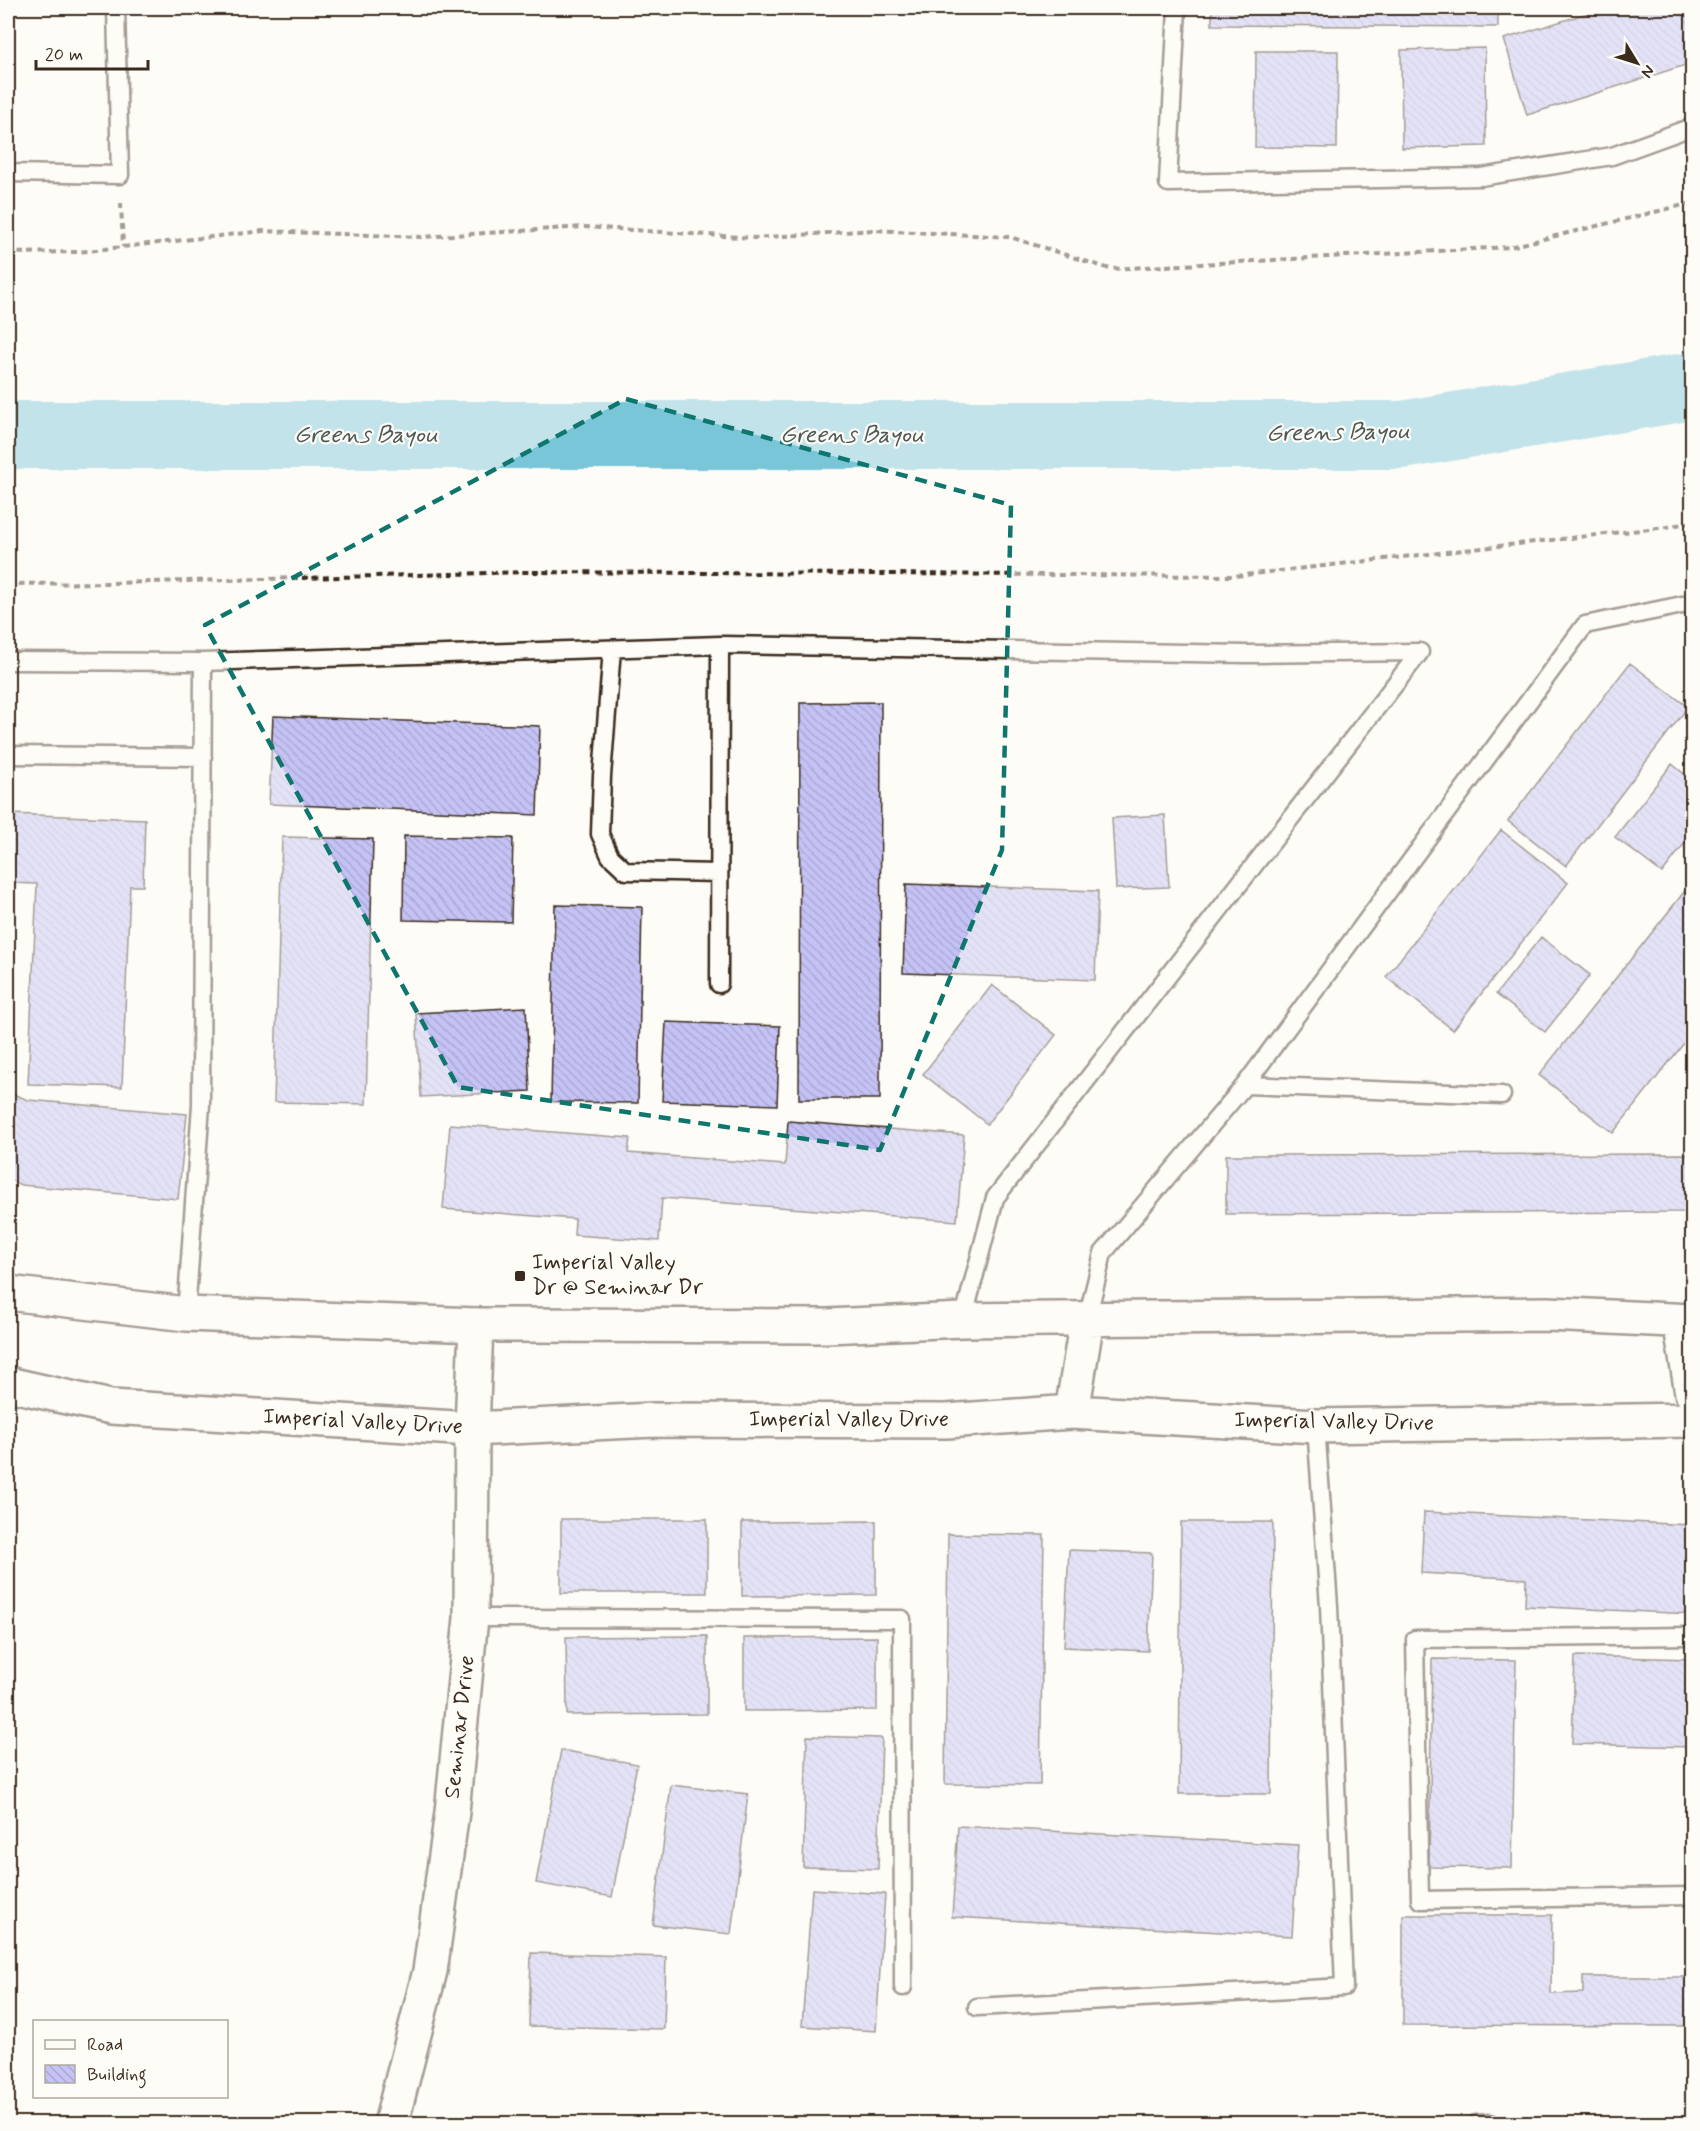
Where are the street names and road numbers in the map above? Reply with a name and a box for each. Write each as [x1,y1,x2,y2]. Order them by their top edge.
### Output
street label: Imperial Valley Drive [262,1403,464,1441]
street label: Imperial Valley Drive [749,1406,949,1434]
street label: Imperial Valley Drive [1234,1406,1434,1438]
street label: Seminar Drive [439,1654,481,1800]

